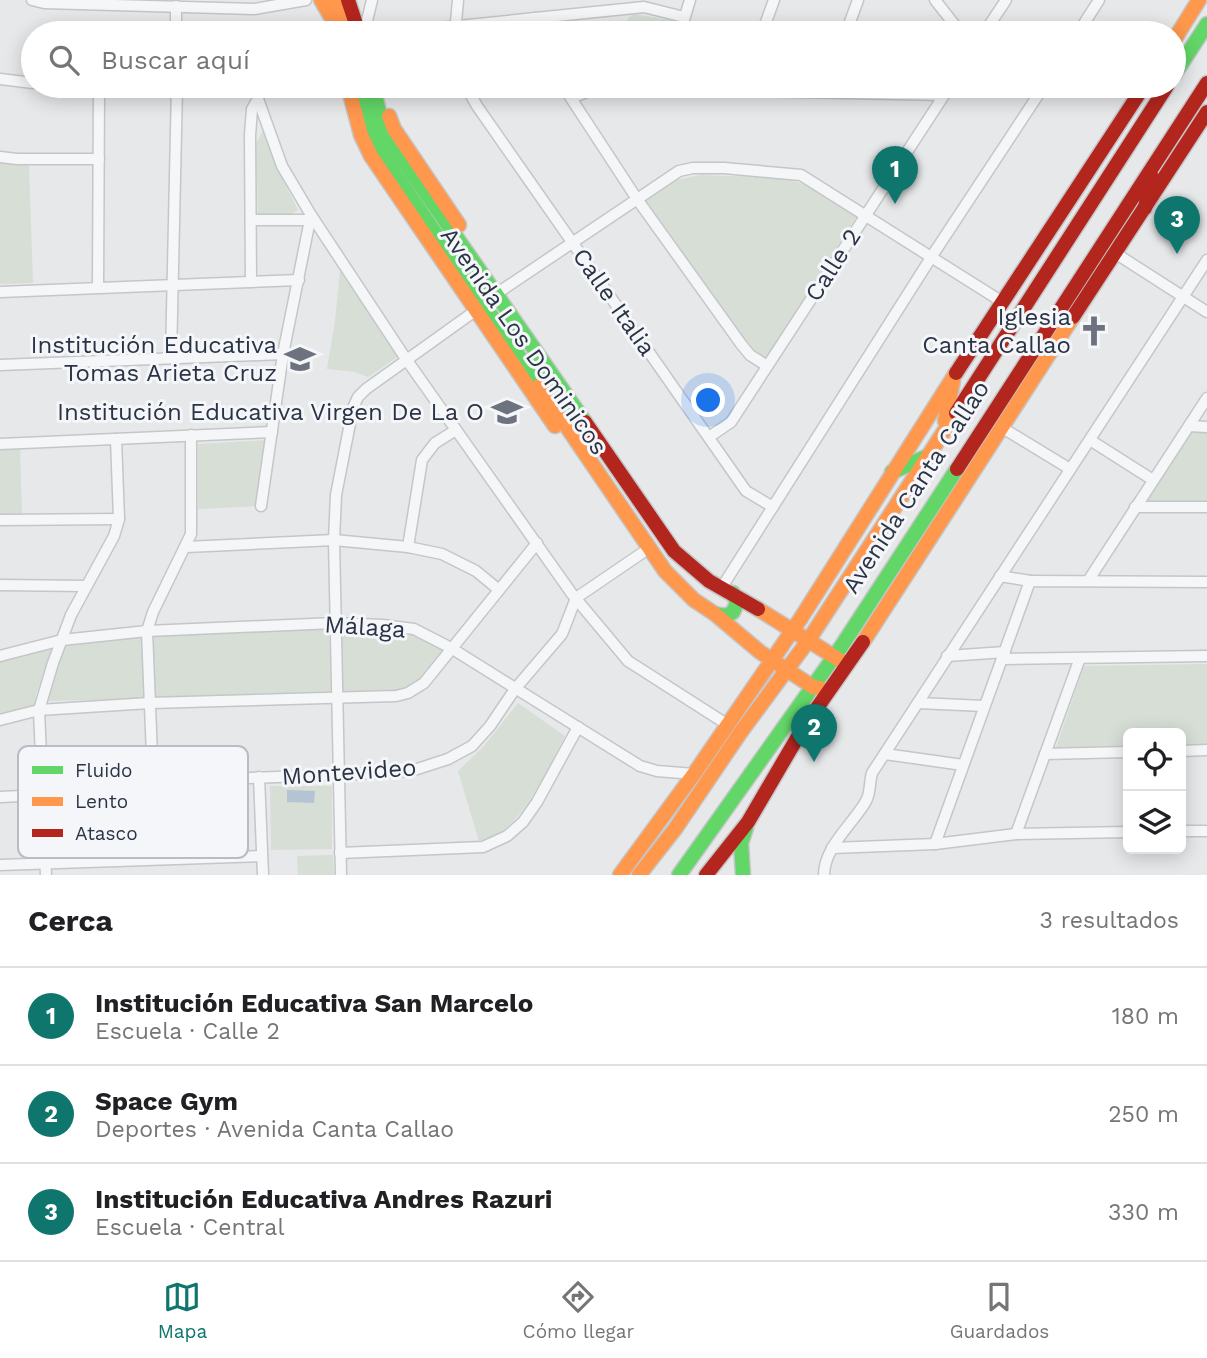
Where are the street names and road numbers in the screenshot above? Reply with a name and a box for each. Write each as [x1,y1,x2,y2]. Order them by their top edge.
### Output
street label: Avenida Los Dominicos [435,222,613,460]
street label: Calle 2 [799,224,867,306]
street label: Calle Italia [567,243,661,361]
street label: Avenida Canta Callao [837,376,995,598]
street label: Málaga [324,610,406,644]
street label: Montevideo [281,753,417,791]

